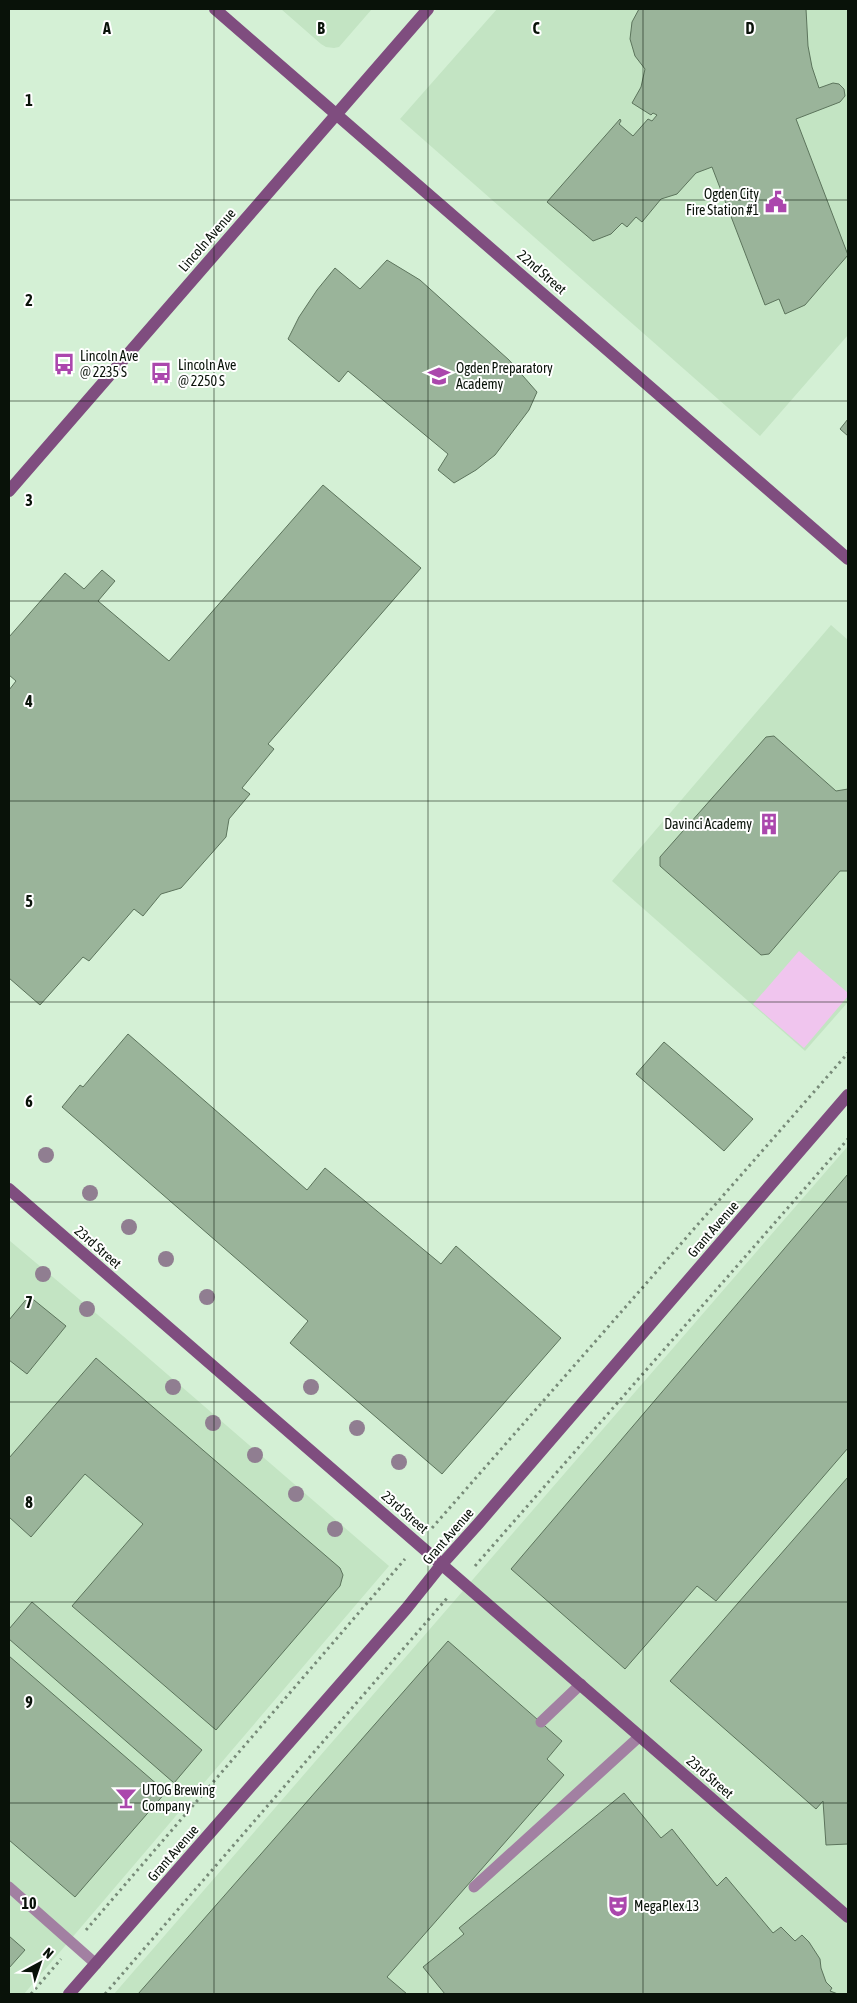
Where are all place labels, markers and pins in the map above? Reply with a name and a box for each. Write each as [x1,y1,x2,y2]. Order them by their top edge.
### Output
place label: Ogden City Fire Station #1 [686,186,759,218]
public building icon: Ogden City Fire Station #1 [763,189,789,215]
place label: Lincoln Ave @ 2235 S [80,348,138,380]
bus stop icon: Lincoln Ave @ 2235 S [51,351,77,377]
place label: Lincoln Ave @ 2250 S [178,357,236,389]
bus stop icon: Lincoln Ave @ 2250 S [148,360,174,386]
place label: Ogden Preparatory Academy [456,360,553,392]
school or university icon: Ogden Preparatory Academy [426,363,452,389]
building icon: Davinci Academy [756,811,782,837]
place label: Davinci Academy [664,816,752,832]
place label: UTOG Brewing Company [142,1782,215,1814]
bar icon: UTOG Brewing Company [113,1785,139,1811]
theatre icon: MegaPlex 13 [605,1893,631,1919]
place label: MegaPlex 13 [634,1898,699,1914]

